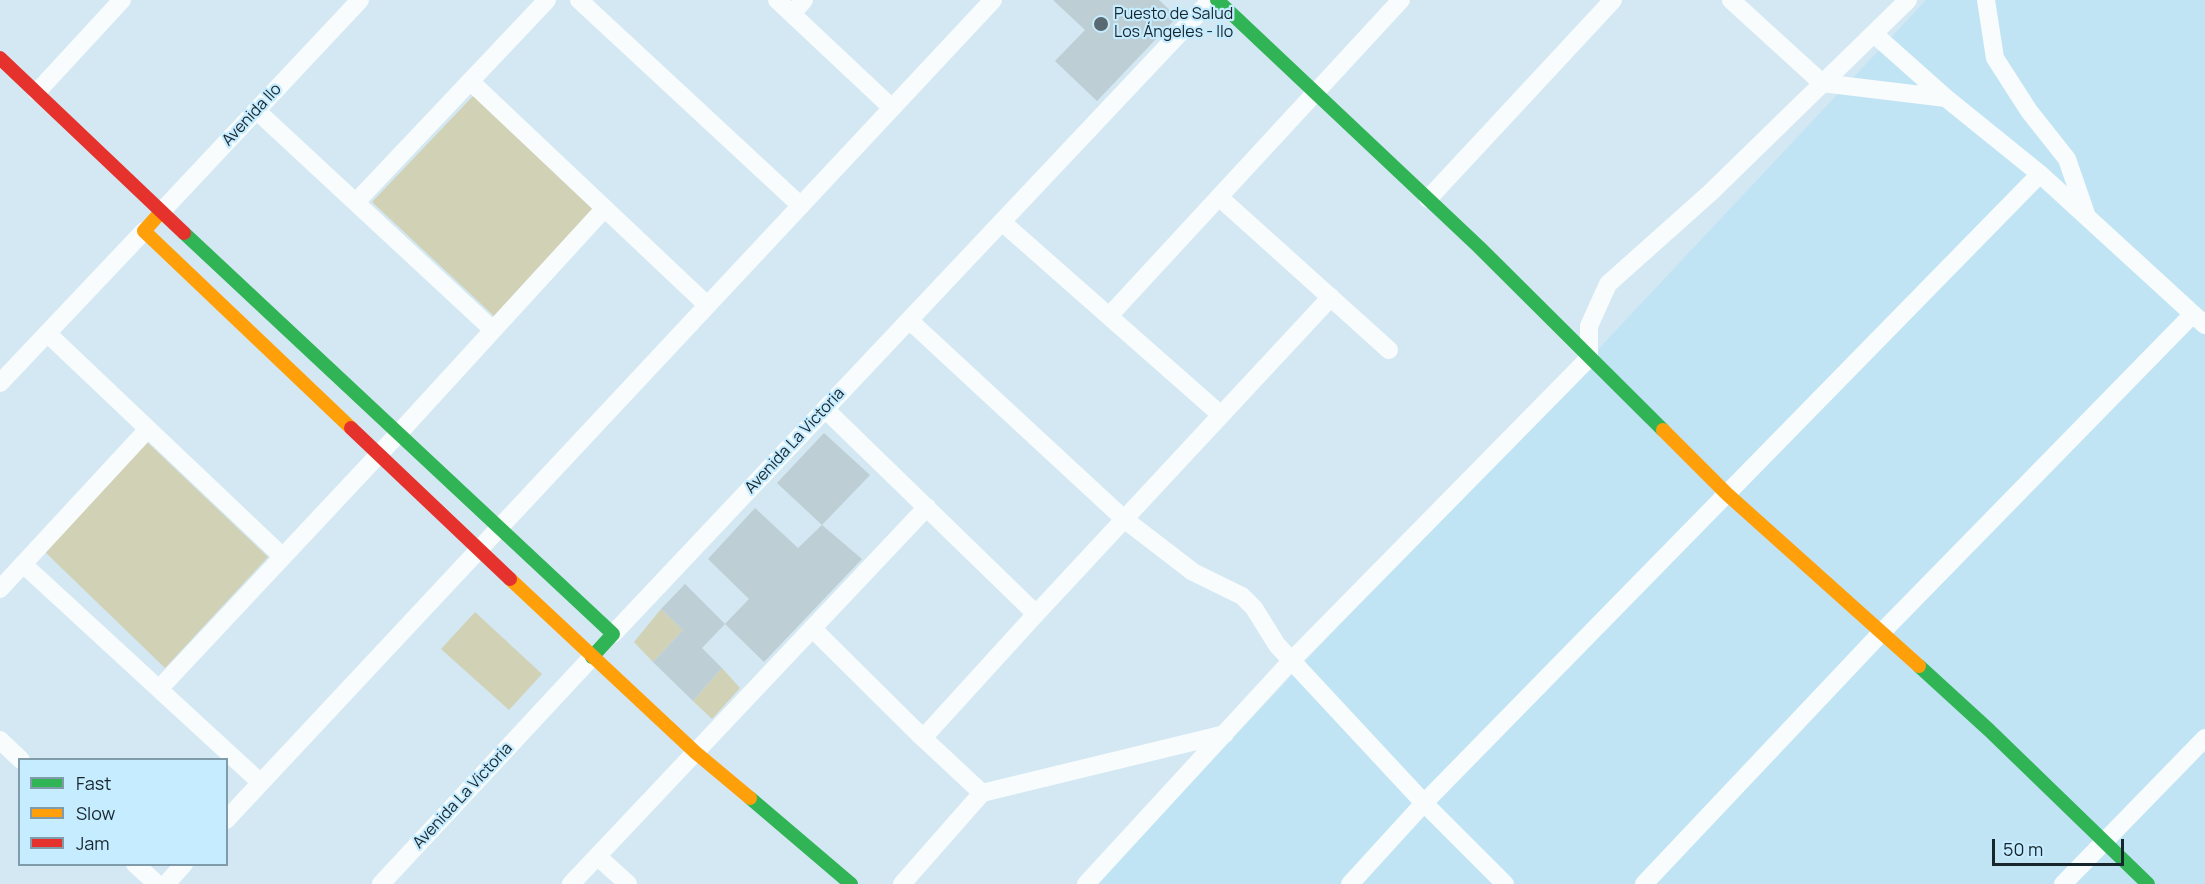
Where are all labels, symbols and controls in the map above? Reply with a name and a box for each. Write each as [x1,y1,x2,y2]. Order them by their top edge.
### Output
place label: Puesto de Salud Los Ángeles - Ilo [1114,5,1233,43]
marker: Puesto de Salud Los Ángeles - Ilo [1092,15,1110,33]
street label: Avenida Ilo [218,80,286,150]
street label: Avenida La Victoria [741,384,849,498]
street label: Avenida La Victoria [409,739,517,853]
legend [18,758,228,866]
text: Fast [76,771,111,795]
text: Slow [76,801,115,825]
scale bar [1995,827,2127,865]
text: Jam [76,831,110,855]
text: 50 m [2003,837,2043,861]

